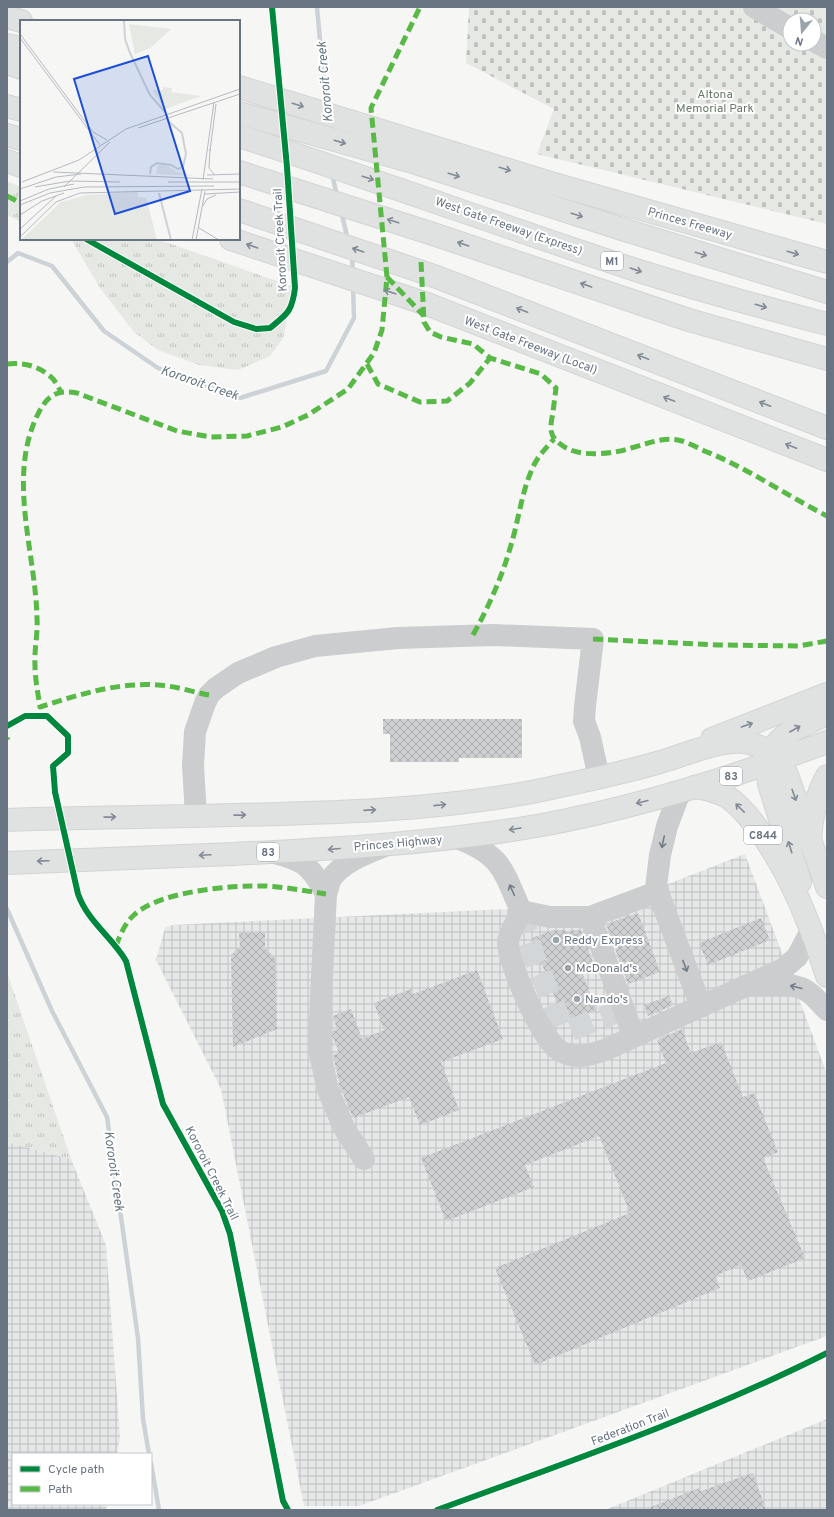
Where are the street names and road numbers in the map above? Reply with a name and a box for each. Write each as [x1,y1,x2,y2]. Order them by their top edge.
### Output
street label: Kororoit Creek Trail [270,188,292,292]
street label: West Gate Freeway (Express) [433,194,584,260]
street label: Princes Freeway [646,204,734,244]
road number: M1 [601,252,623,270]
street label: West Gate Freeway (Local) [462,313,600,379]
road number: 83 [720,767,742,785]
road number: C844 [744,826,782,844]
street label: Princes Highway [353,832,443,856]
road number: 83 [257,843,279,861]
street label: Kororoit Creek Trail [180,1124,242,1223]
street label: Federation Trail [589,1406,672,1450]

